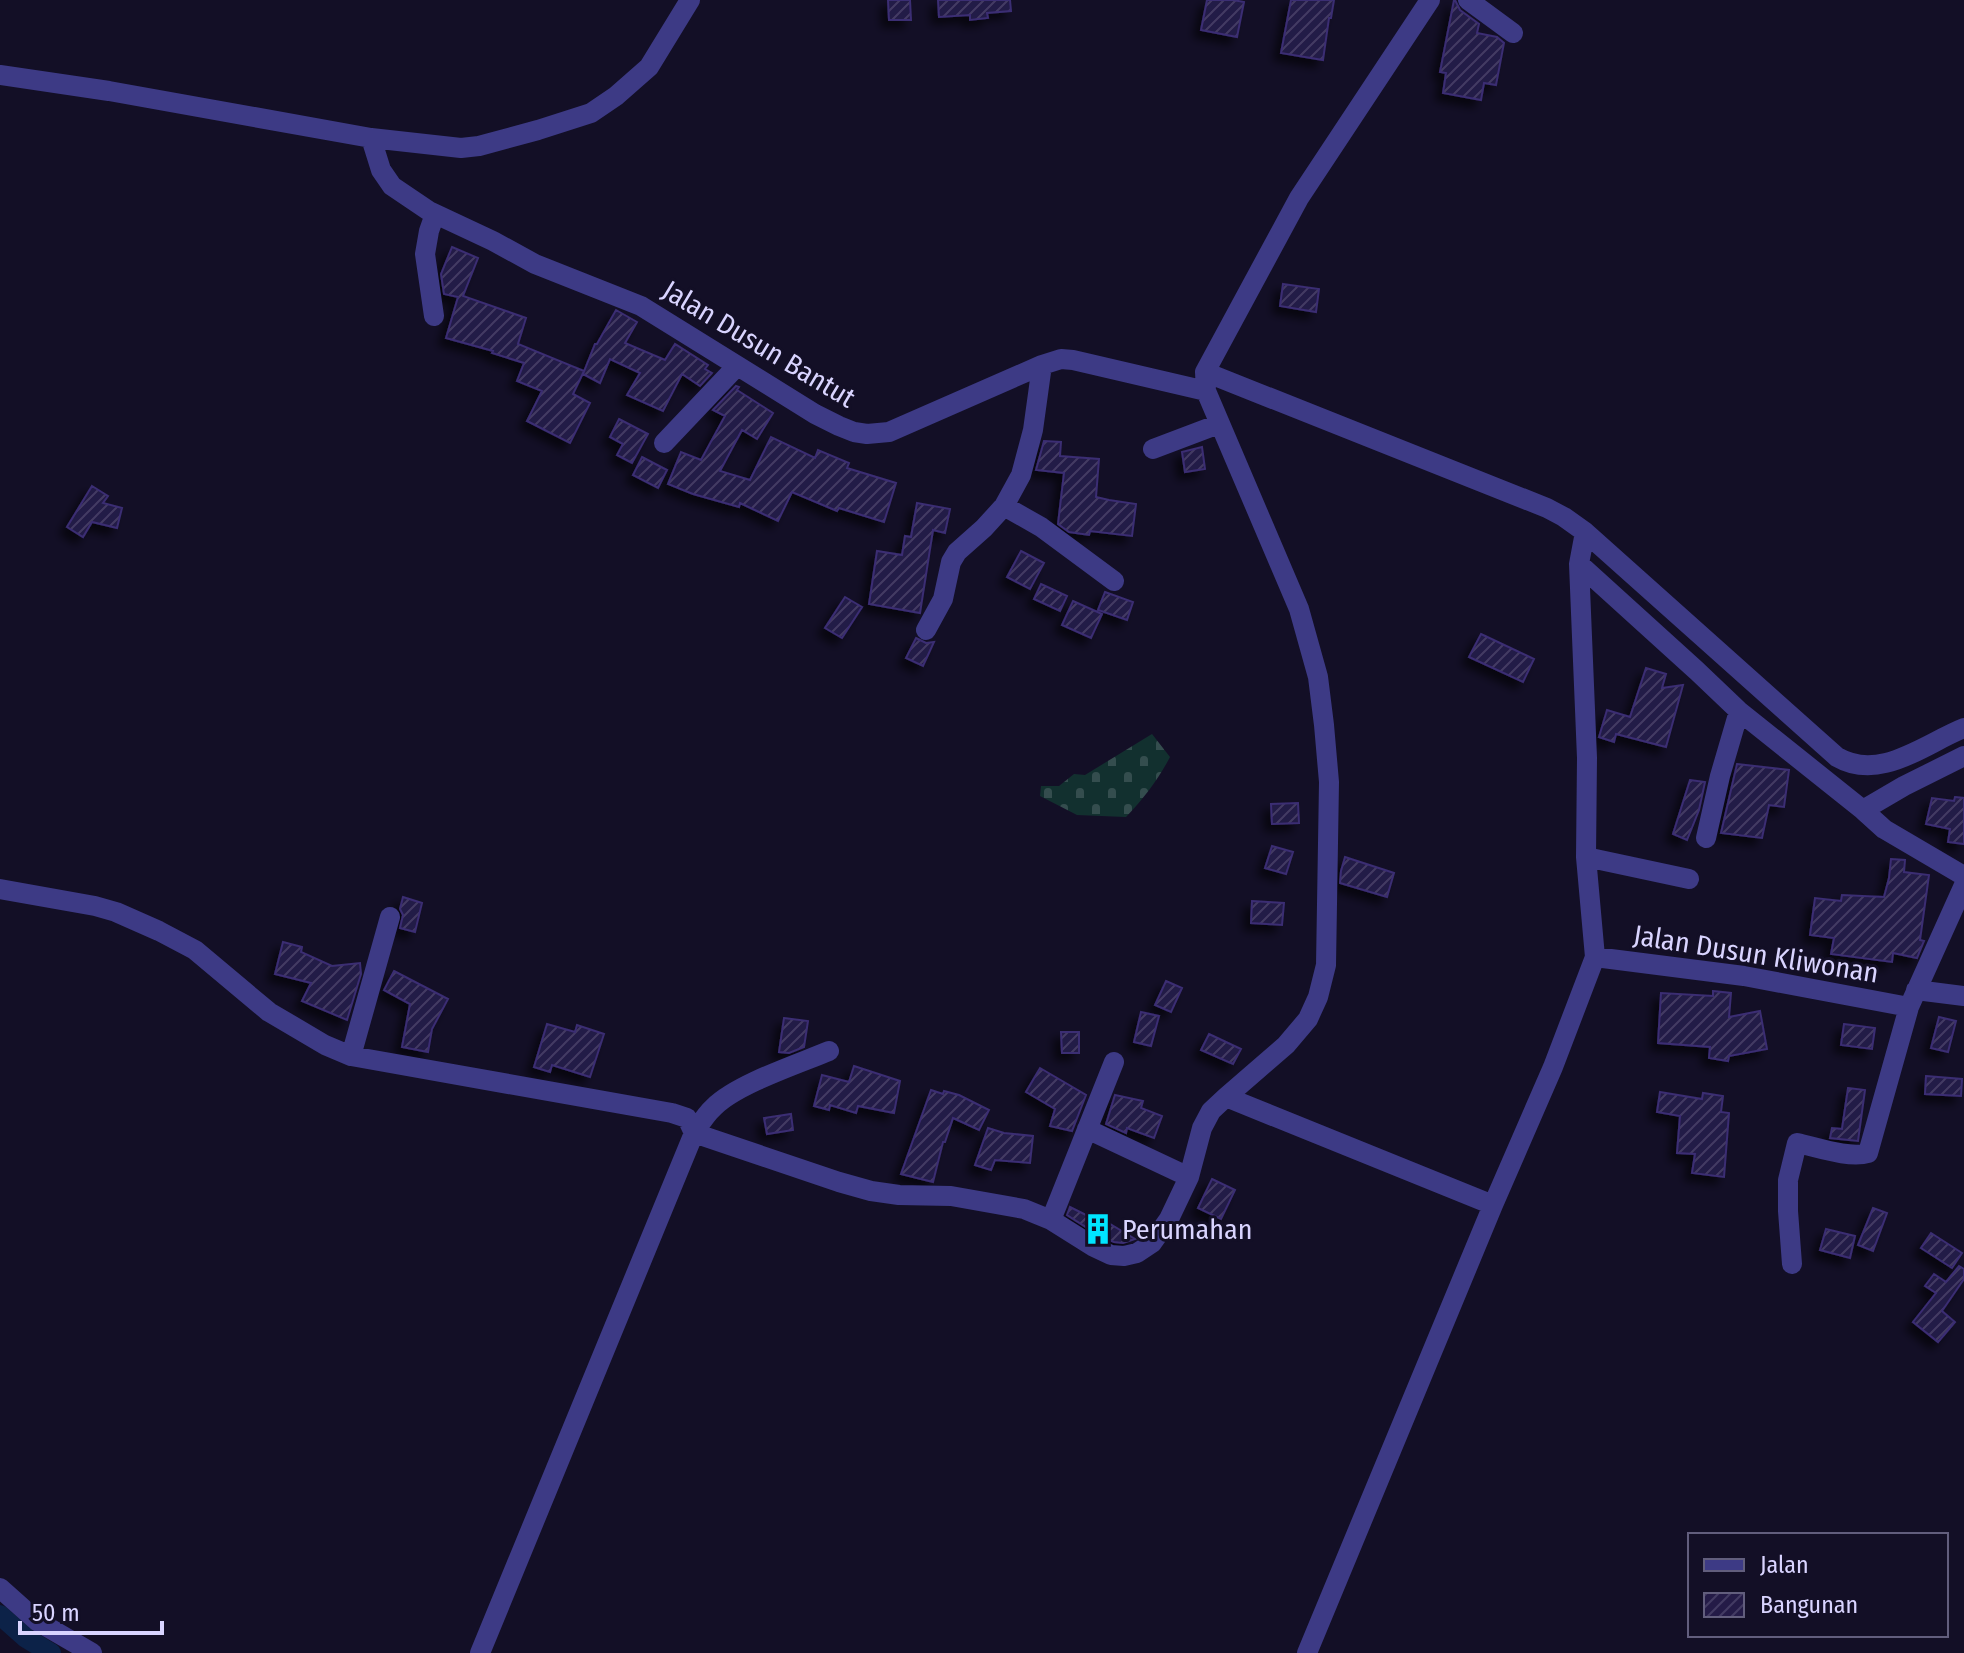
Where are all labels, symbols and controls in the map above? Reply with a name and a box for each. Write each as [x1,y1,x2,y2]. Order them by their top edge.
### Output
street label: Jalan Dusun Bantut [657,273,862,415]
street label: Jalan Dusun Kliwonan [1631,918,1881,990]
building icon: Perumahan [1081,1212,1115,1246]
place label: Perumahan [1122,1213,1253,1246]
legend [1688,1533,1948,1637]
text: Jalan [1760,1551,1809,1579]
scale bar [20,1585,162,1635]
text: Bangunan [1760,1591,1858,1619]
text: 50 m [32,1599,80,1627]

